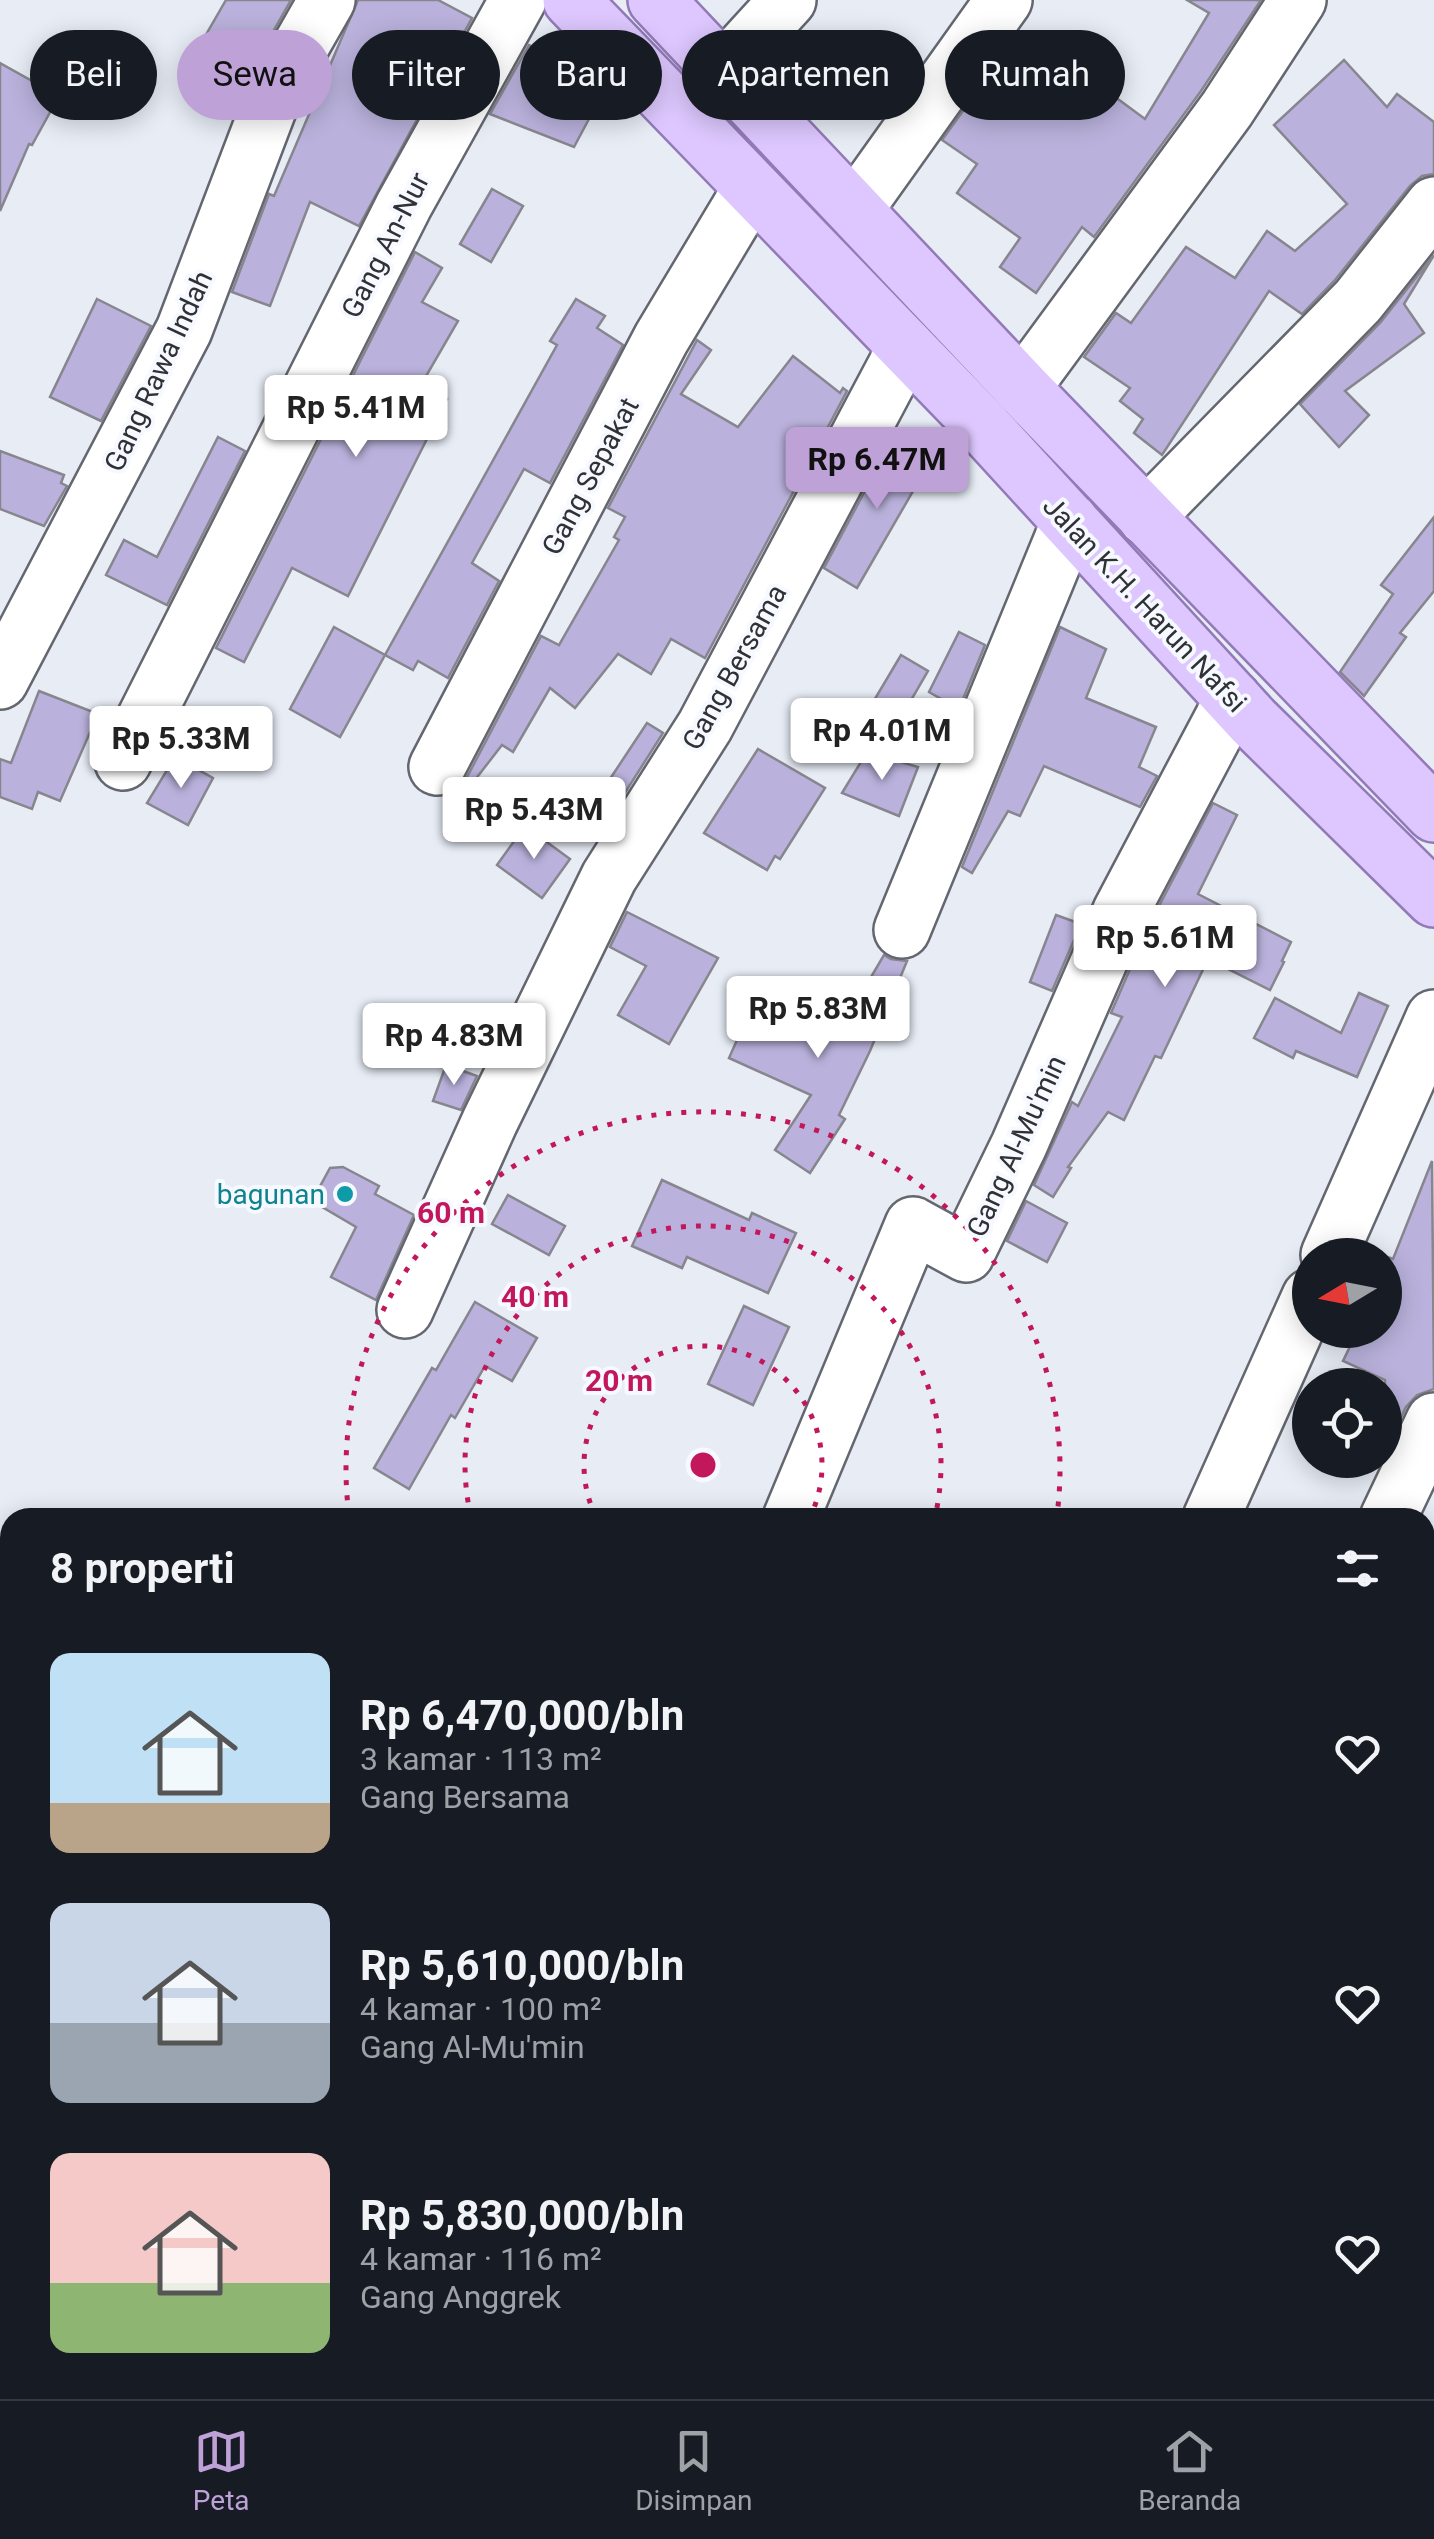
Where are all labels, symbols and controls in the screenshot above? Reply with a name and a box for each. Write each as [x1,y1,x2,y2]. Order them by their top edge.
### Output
chip: Beli [30,30,157,120]
chip: Sewa [177,30,332,120]
chip: Filter [352,30,500,120]
chip: Baru [520,30,662,120]
chip: Apartemen [682,30,925,120]
chip: Rumah [945,30,1125,120]
street label: Gang An-Nur [335,167,436,323]
street label: Gang Rawa Indah [98,266,219,477]
pin: Rp 5.41M [253,375,459,460]
text: Rp 5.41M [287,388,425,426]
street label: Gang Sepakat [535,392,646,561]
pin: Rp 6.47M [774,427,980,512]
text: Rp 6.47M [808,440,946,478]
street label: Jalan K.H. Harun Nafsi [1036,490,1253,719]
street label: Gang Bersama [675,579,793,756]
pin: Rp 4.01M [779,698,985,783]
pin: Rp 5.33M [78,706,284,791]
text: Rp 4.01M [813,711,951,749]
text: Rp 5.33M [112,719,250,757]
pin: Rp 5.43M [431,777,637,862]
text: Rp 5.43M [465,790,603,828]
pin: Rp 5.61M [1062,905,1268,990]
text: Rp 5.61M [1096,918,1234,956]
pin: Rp 5.83M [715,976,921,1061]
text: Rp 5.83M [749,989,887,1027]
pin: Rp 4.83M [351,1003,557,1088]
text: Rp 4.83M [385,1016,523,1054]
street label: Gang Al-Mu'min [960,1050,1073,1242]
place label: bagunan [217,1178,325,1211]
marker: bagunan [334,1183,356,1205]
text: 60 m [417,1195,485,1230]
north arrow [1292,1238,1402,1348]
map controls [1292,1238,1402,1478]
text: 40 m [501,1279,569,1314]
text: 20 m [585,1363,653,1398]
button: locate [1292,1368,1402,1478]
centre of rings [685,1447,721,1483]
icon: filters [1330,1541,1385,1596]
text: 8 properti [50,1544,235,1593]
text: Rp 6,470,000/bln [360,1691,684,1740]
icon: home [130,1693,250,1813]
icon: heart [1330,1726,1385,1781]
text: 3 kamar · 113 m² [360,1740,602,1778]
text: Gang Bersama [360,1778,570,1816]
text: Rp 5,610,000/bln [360,1941,684,1990]
icon: home [130,1943,250,2063]
icon: heart [1330,1976,1385,2031]
text: 4 kamar · 100 m² [360,1990,602,2028]
text: Gang Al-Mu'min [360,2028,585,2066]
text: Rp 5,830,000/bln [360,2191,684,2240]
icon: home [130,2193,250,2313]
icon: heart [1330,2226,1385,2281]
text: 4 kamar · 116 m² [360,2240,602,2278]
text: Gang Anggrek [360,2278,561,2316]
tab: Peta [193,2424,250,2517]
tab: Disimpan [635,2424,753,2517]
tab: Beranda [1138,2424,1241,2517]

